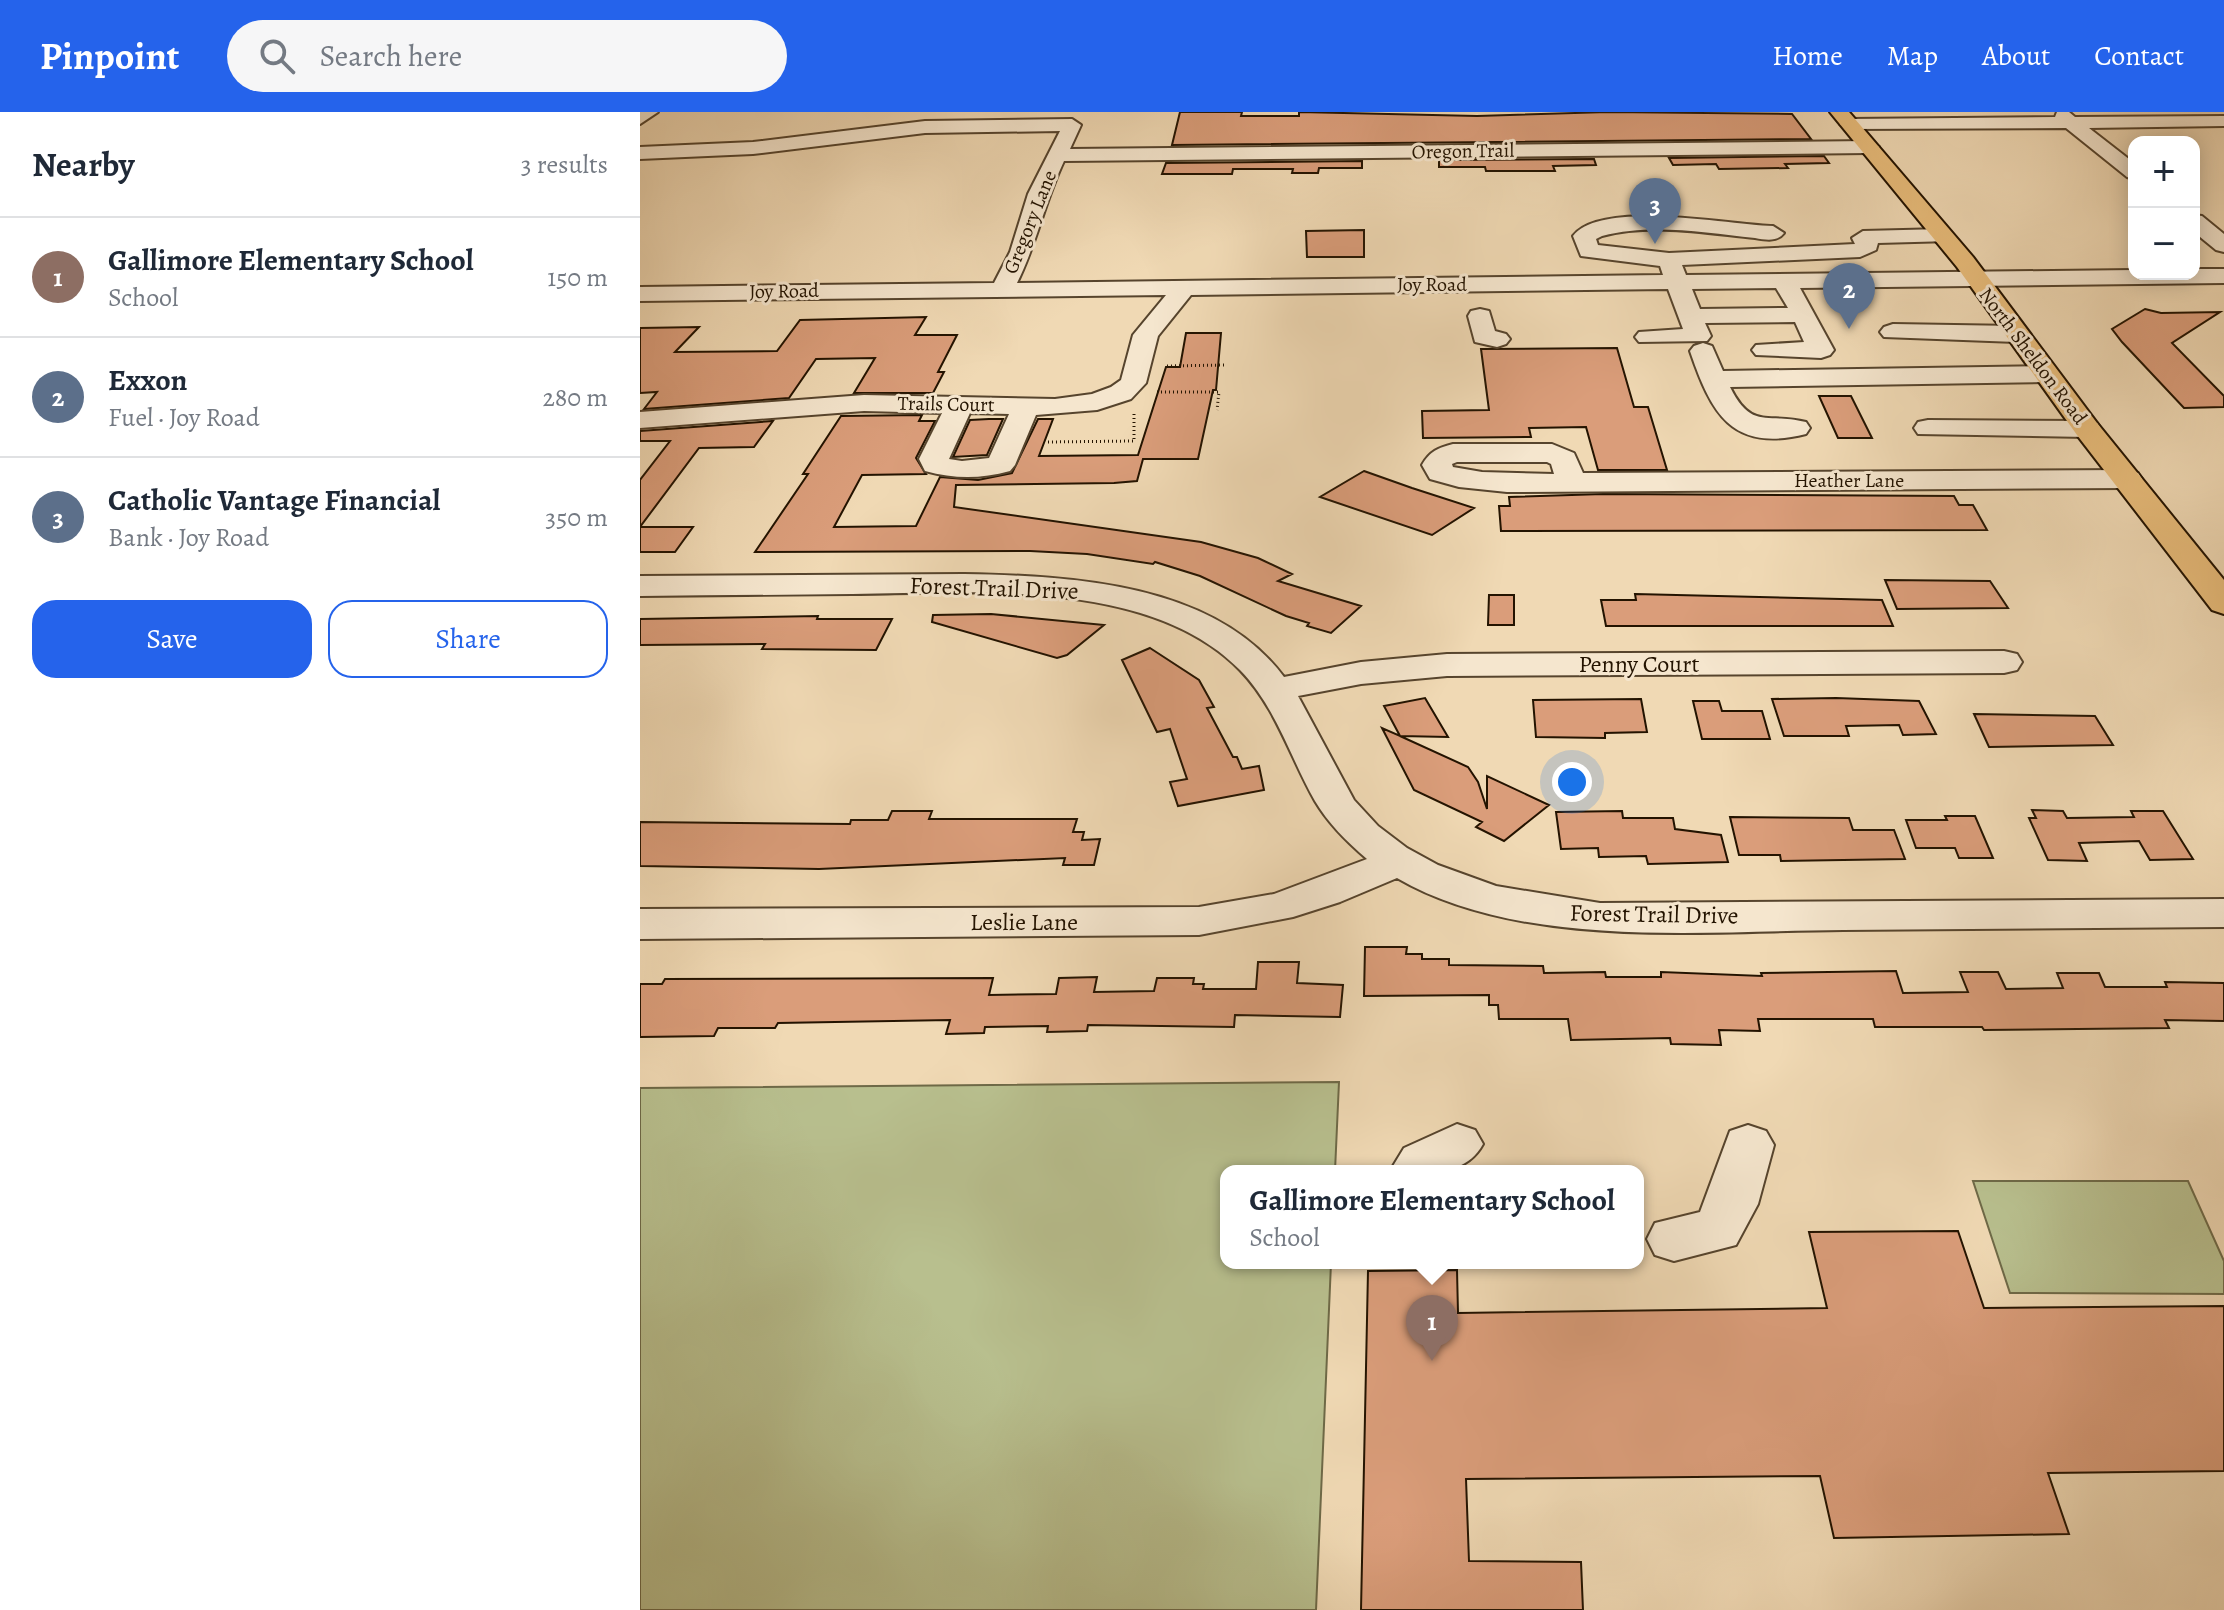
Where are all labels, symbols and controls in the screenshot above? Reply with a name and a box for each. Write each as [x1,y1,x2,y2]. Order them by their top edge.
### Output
search box [227,20,787,92]
text: Pinpoint [40,30,179,82]
icon: search [255,34,299,78]
text: Search here [319,36,462,76]
text: Home [1772,37,1843,75]
text: Map [1887,37,1938,75]
text: About [1982,37,2050,75]
text: Contact [2094,37,2184,75]
map controls [2128,136,2200,280]
button: + [2128,136,2200,208]
street label: Oregon Trail [1411,137,1515,165]
text: Nearby [32,141,135,188]
text: 3 results [521,147,608,182]
street label: Gregory Lane [997,166,1063,278]
pin: 3 [1629,178,1681,244]
button: − [2128,208,2200,280]
text: Gallimore Elementary School [108,240,474,280]
text: 1 [53,260,63,295]
text: 150 m [547,260,608,295]
pin: 2 [1823,263,1875,329]
street label: Joy Road [1397,271,1467,298]
street label: Joy Road [749,277,819,305]
text: School [108,280,178,315]
street label: North Sheldon Road [1973,282,2094,430]
text: Exxon [108,360,187,400]
text: 2 [52,380,64,415]
text: 280 m [542,380,608,415]
street label: Trails Court [897,390,995,418]
text: Fuel · Joy Road [108,400,260,435]
street label: Heather Lane [1794,467,1904,494]
text: Catholic Vantage Financial [108,480,441,520]
text: 3 [52,500,64,535]
text: 350 m [545,500,608,535]
text: Bank · Joy Road [108,520,269,555]
street label: Forest Trail Drive [909,569,1079,607]
button: Save [32,600,312,678]
button: Share [328,600,608,678]
street label: Penny Court [1579,648,1699,680]
your location [1552,762,1592,802]
street label: Forest Trail Drive [1569,897,1739,931]
street label: Leslie Lane [970,906,1078,938]
popup [1220,1165,1644,1269]
text: Gallimore Elementary School [1249,1180,1615,1220]
text: School [1249,1220,1320,1255]
pin: 1 [1406,1295,1458,1361]

